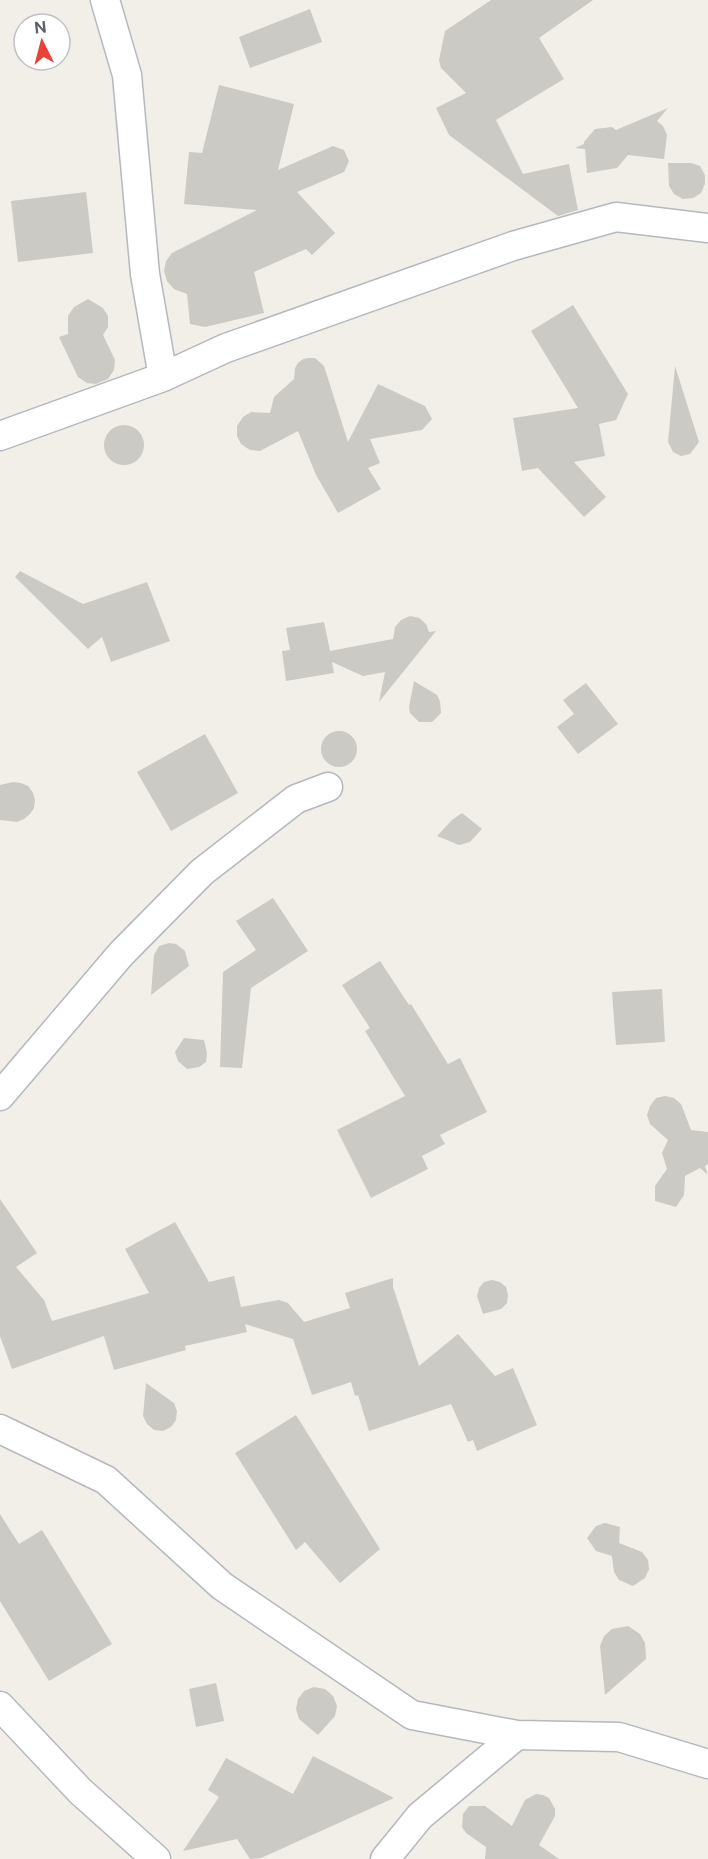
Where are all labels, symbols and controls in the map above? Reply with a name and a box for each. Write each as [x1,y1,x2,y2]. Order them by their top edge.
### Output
north arrow [12,12,72,72]
text: N [33,17,48,38]

